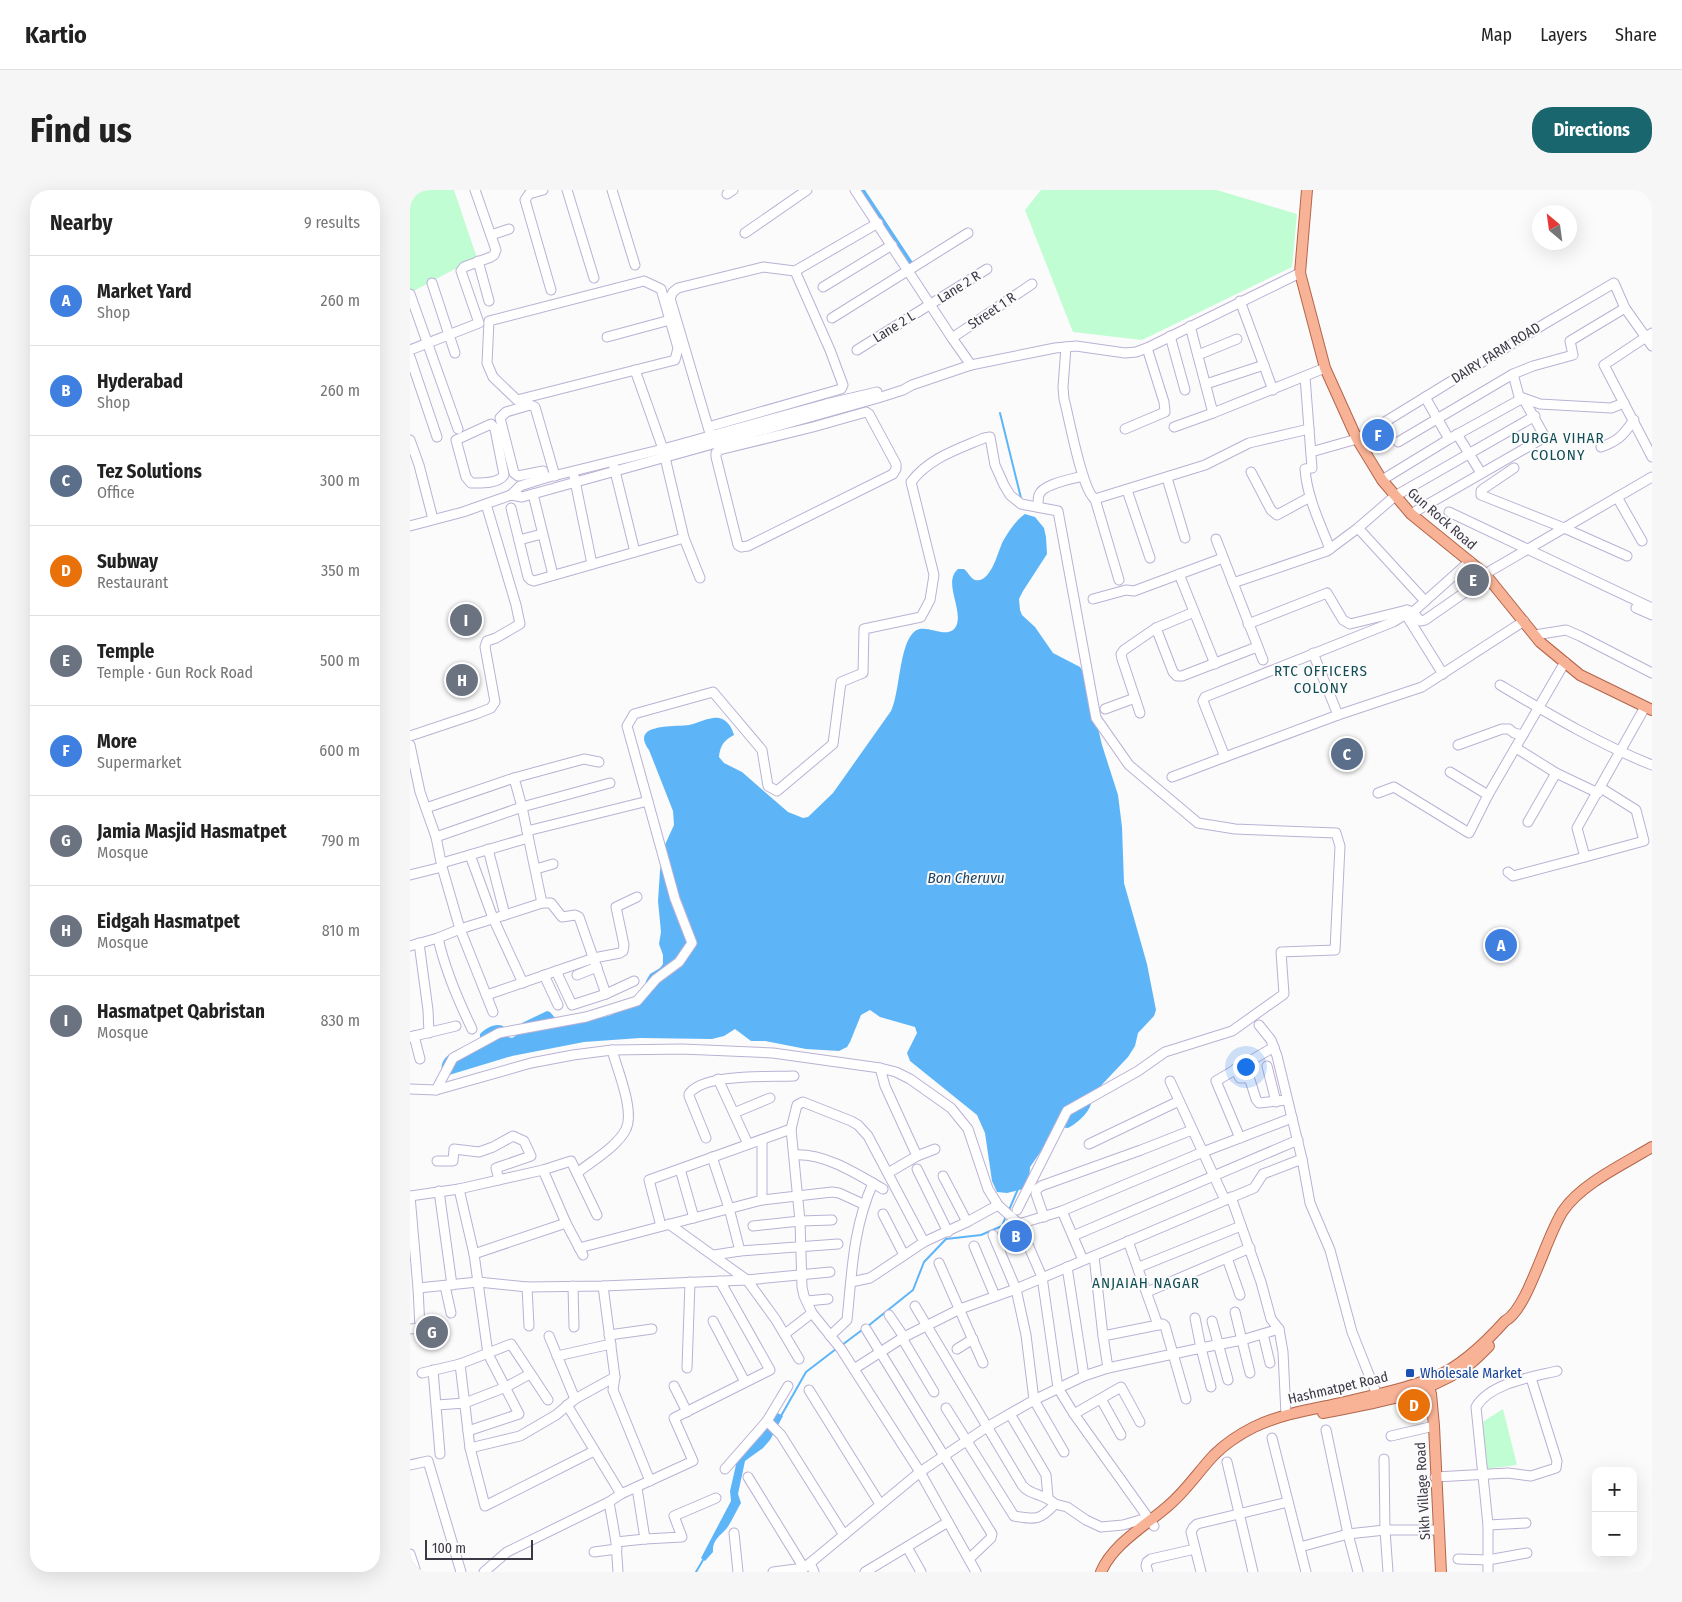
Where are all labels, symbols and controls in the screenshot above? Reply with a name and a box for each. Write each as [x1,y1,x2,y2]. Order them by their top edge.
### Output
text: Kartio [25,21,87,49]
text: Map [1481,24,1512,46]
text: Layers [1540,24,1587,46]
text: Share [1615,24,1657,46]
button: Directions [1532,107,1652,153]
text: Find us [30,109,132,151]
north arrow [1532,205,1577,250]
text: Nearby [50,210,112,236]
text: 9 results [304,213,360,232]
street label: Lane 2 R [934,267,984,307]
text: Market Yard [97,280,192,303]
street label: Street 1 R [965,289,1019,333]
text: A [62,291,70,310]
text: 260 m [321,291,360,310]
text: Shop [97,303,130,322]
street label: Lane 2 L [870,308,918,346]
street label: DAIRY FARM ROAD [1448,319,1544,387]
text: Hyderabad [97,370,183,393]
text: B [62,381,70,400]
text: 260 m [321,381,360,400]
text: Shop [97,393,130,412]
pin: F [1362,416,1394,454]
district label: DURGA VIHAR COLONY [1511,429,1605,464]
text: Tez Solutions [97,460,202,483]
text: C [62,471,70,490]
text: 300 m [320,471,360,490]
text: Office [97,483,135,502]
street label: Gun Rock Road [1404,484,1480,554]
text: Subway [97,550,158,573]
text: D [61,561,71,580]
text: 350 m [321,561,360,580]
pin: E [1457,561,1489,599]
text: Restaurant [97,573,168,592]
pin: I [450,601,482,639]
text: Temple [97,640,154,663]
text: E [62,651,70,670]
text: 500 m [320,651,360,670]
pin: H [446,661,478,699]
district label: RTC OFFICERS COLONY [1274,662,1368,697]
text: Temple · Gun Rock Road [97,663,253,682]
text: More [97,730,137,753]
pin: C [1331,735,1363,773]
text: F [62,741,70,760]
text: 600 m [319,741,360,760]
text: Supermarket [97,753,181,772]
text: Jamia Masjid Hasmatpet [97,820,287,843]
text: G [61,831,71,850]
text: 790 m [322,831,360,850]
text: Mosque [97,843,148,862]
water label: Bon Cheruvu [927,869,1005,887]
text: Eidgah Hasmatpet [97,910,240,933]
text: H [61,921,71,940]
text: 810 m [322,921,360,940]
pin: A [1485,926,1517,964]
text: Mosque [97,933,148,952]
text: Hasmatpet Qabristan [97,1000,265,1023]
text: I [64,1011,68,1030]
text: 830 m [320,1011,360,1030]
text: Mosque [97,1023,148,1042]
your location [1233,1054,1259,1080]
pin: B [1000,1217,1032,1255]
district label: ANJAIAH NAGAR [1092,1274,1200,1292]
pin: G [416,1313,448,1351]
place label: Wholesale Market [1420,1365,1522,1382]
marker: Wholesale Market [1404,1367,1416,1379]
street label: Hashmatpet Road [1286,1368,1390,1408]
pin: D [1398,1386,1430,1424]
street label: Sikh Village Road [1412,1442,1434,1540]
map controls [1592,1467,1637,1557]
button: + [1592,1467,1637,1512]
button: − [1592,1512,1637,1557]
scale bar [425,1537,532,1560]
text: 100 m [432,1540,466,1557]

